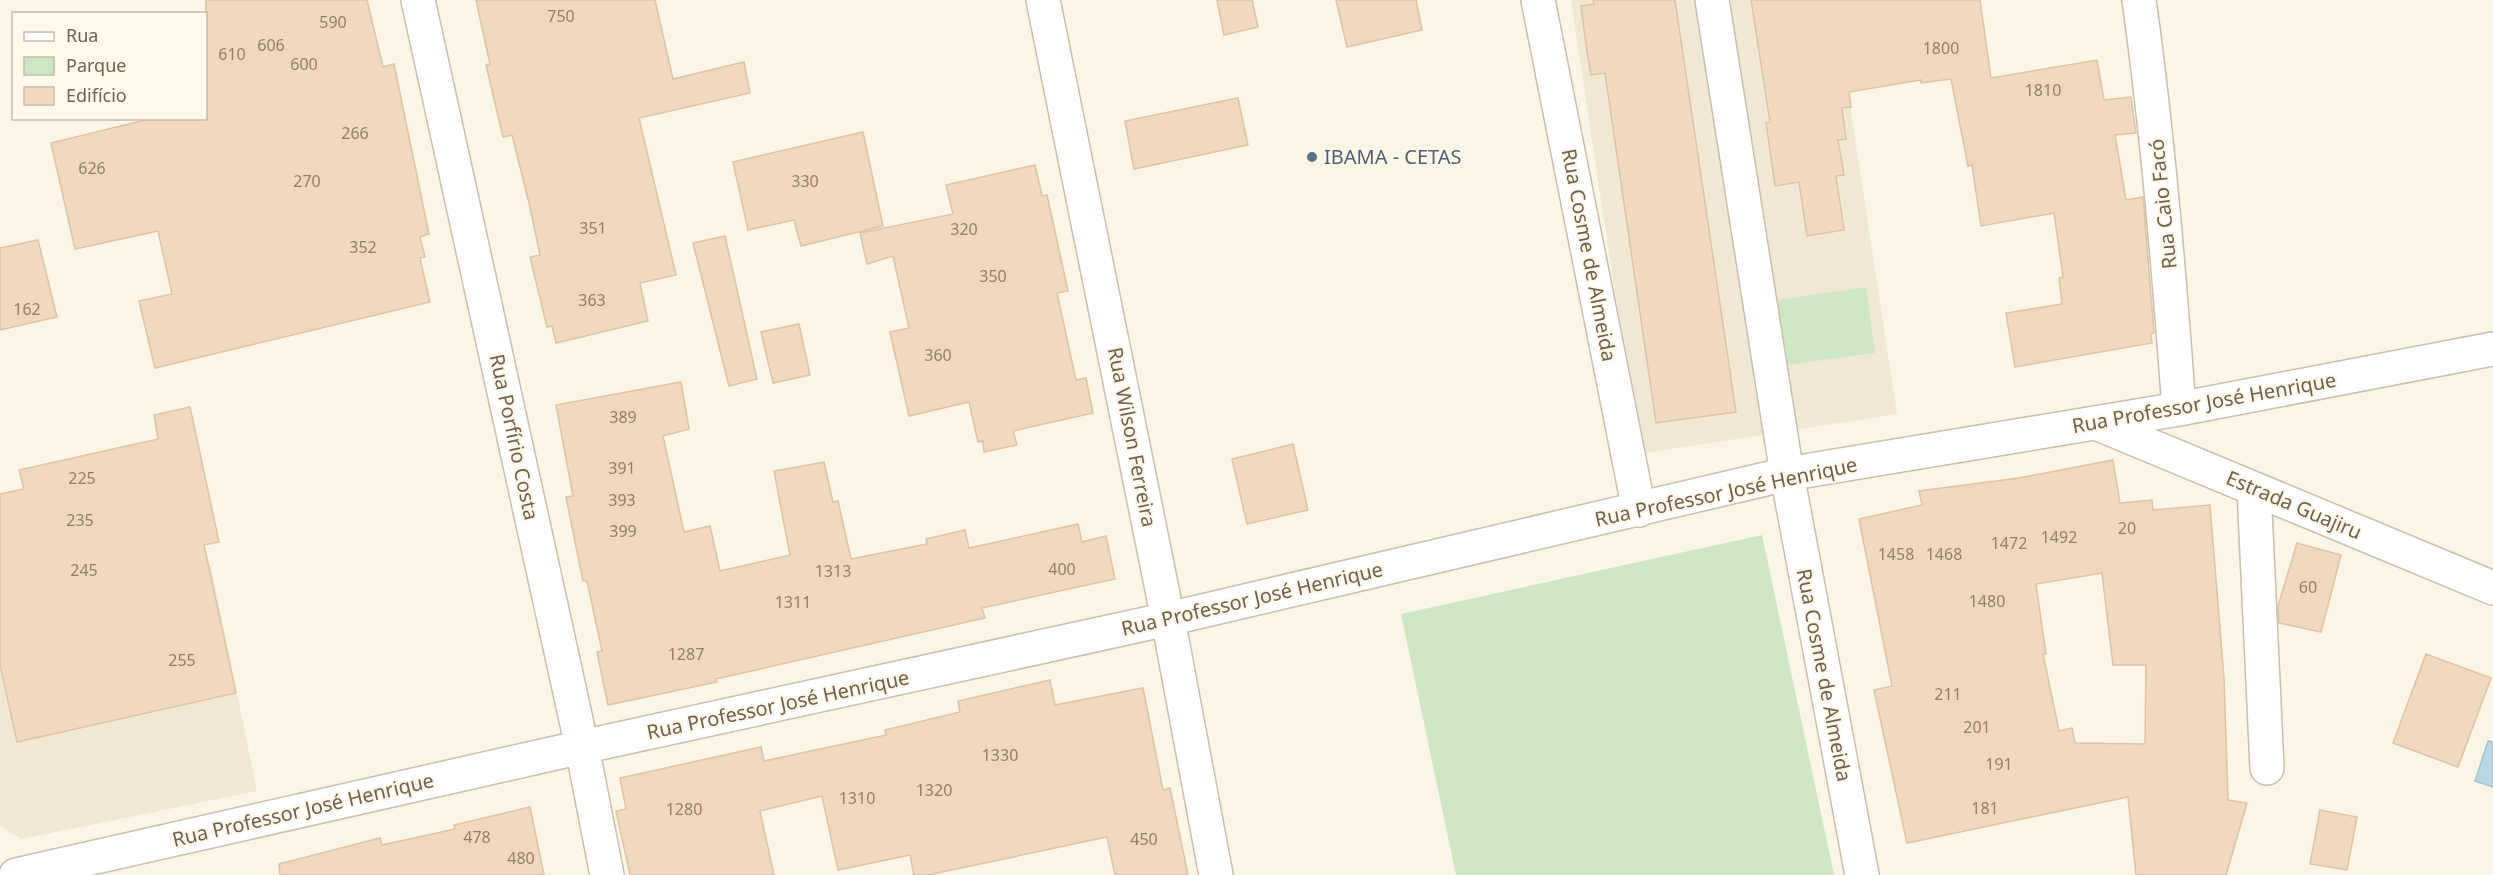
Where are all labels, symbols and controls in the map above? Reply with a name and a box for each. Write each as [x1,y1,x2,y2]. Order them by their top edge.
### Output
house number: 750 [547,5,575,27]
house number: 590 [319,11,347,33]
legend [12,12,207,120]
text: Rua [66,23,98,47]
house number: 606 [257,34,285,56]
house number: 1800 [1923,37,1959,59]
house number: 610 [218,43,246,65]
text: Parque [66,53,126,77]
house number: 600 [290,53,318,75]
house number: 1810 [2025,79,2061,101]
text: Edifício [66,83,127,107]
house number: 266 [341,122,369,144]
street label: Rua Caio Facó [2142,138,2183,271]
place label: IBAMA - CETAS [1324,143,1462,170]
street label: Rua Cosme de Almeida [1556,146,1623,364]
marker: IBAMA - CETAS [1305,150,1319,164]
house number: 626 [78,157,106,179]
house number: 270 [293,170,321,192]
house number: 330 [791,170,819,192]
house number: 351 [579,217,607,239]
house number: 320 [950,218,978,240]
house number: 352 [349,236,377,258]
house number: 350 [979,265,1007,287]
house number: 363 [578,289,606,311]
house number: 162 [13,298,41,320]
house number: 360 [924,344,952,366]
street label: Rua Wilson Ferreira [1102,345,1163,529]
street label: Rua Porfírio Costa [484,351,545,522]
street label: Rua Professor José Henrique [2070,366,2338,439]
house number: 389 [609,406,637,428]
street label: Rua Professor José Henrique [1592,450,1860,533]
house number: 391 [608,457,636,479]
street label: Estrada Guajiru [2222,464,2366,545]
house number: 225 [68,467,96,489]
house number: 393 [608,489,636,511]
house number: 235 [66,509,94,531]
house number: 20 [2118,517,2136,539]
house number: 399 [609,520,637,542]
house number: 1492 [2041,526,2077,548]
house number: 1472 [1991,532,2027,554]
house number: 1458 [1878,543,1914,565]
house number: 1468 [1926,543,1962,565]
street label: Rua Professor José Henrique [1118,555,1385,642]
house number: 400 [1048,558,1076,580]
house number: 245 [70,559,98,581]
house number: 1313 [815,560,851,582]
street label: Rua Cosme de Almeida [1791,566,1858,784]
house number: 60 [2299,576,2317,598]
house number: 1480 [1969,590,2005,612]
house number: 1311 [775,591,811,613]
house number: 1287 [668,643,704,665]
house number: 255 [168,649,196,671]
street label: Rua Professor José Henrique [644,663,912,746]
house number: 211 [1934,683,1962,705]
house number: 201 [1963,716,1991,738]
house number: 1330 [982,744,1018,766]
house number: 191 [1985,753,2013,775]
street label: Rua Professor José Henrique [169,766,436,853]
house number: 1320 [916,779,952,801]
house number: 1310 [839,787,875,809]
house number: 181 [1971,797,1999,819]
house number: 1280 [666,798,702,820]
house number: 478 [463,826,491,848]
house number: 450 [1130,828,1158,850]
house number: 480 [507,847,535,869]

